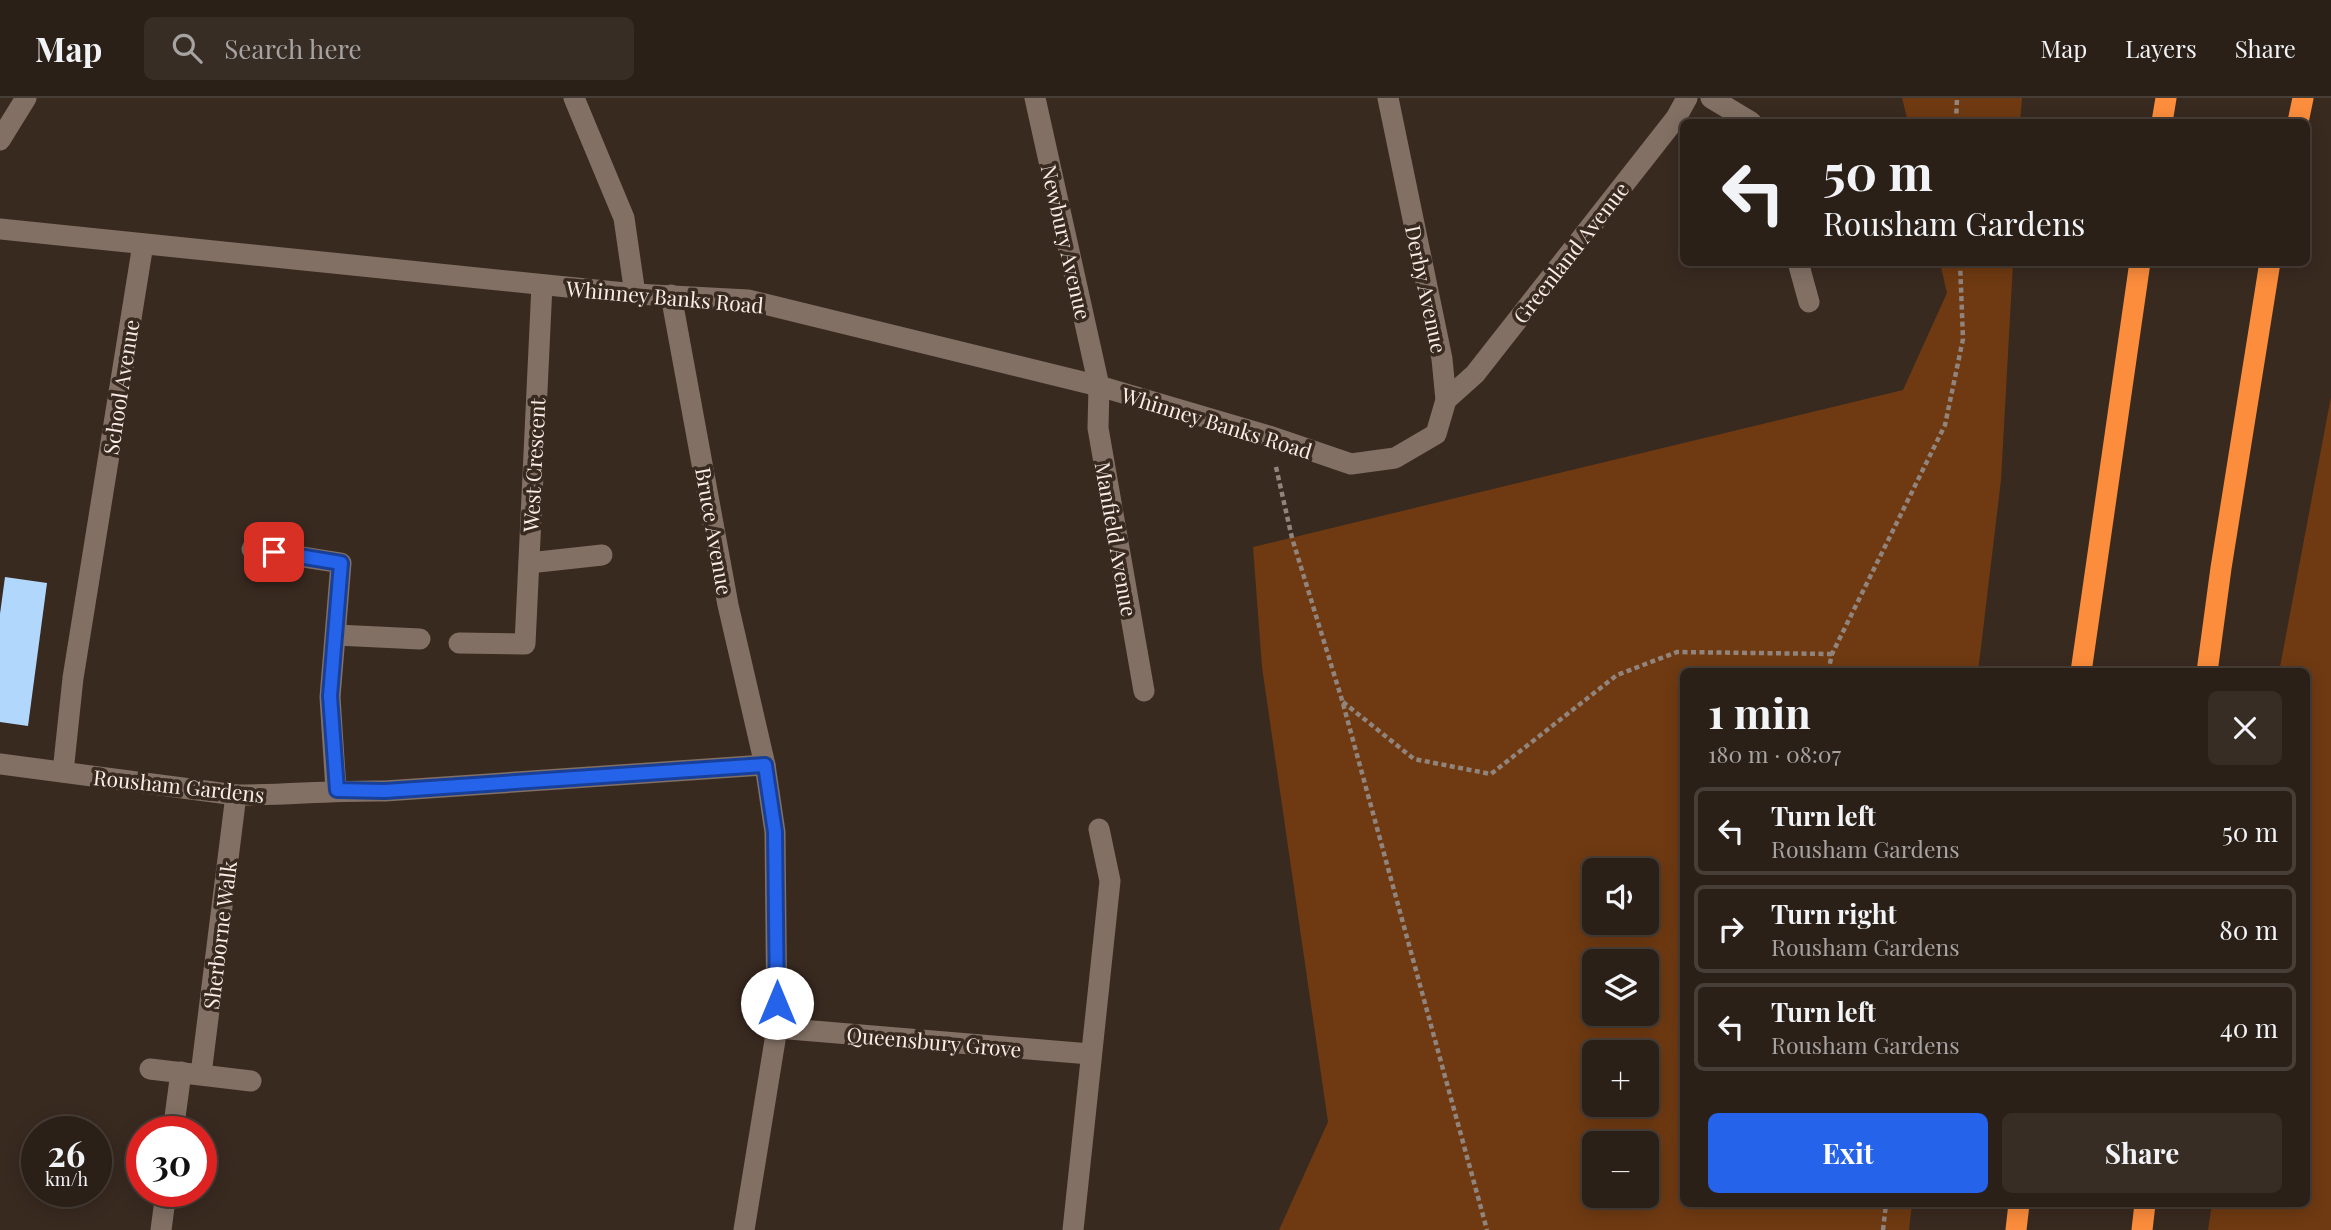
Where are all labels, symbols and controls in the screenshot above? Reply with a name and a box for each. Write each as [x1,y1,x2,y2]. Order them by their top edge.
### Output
search box [144,17,634,80]
text: Map [35,26,102,70]
icon: search [168,29,206,67]
text: Search here [224,31,362,66]
text: Map [2041,32,2087,64]
text: Layers [2125,32,2197,64]
text: Share [2235,32,2296,64]
text: 50 m [1823,138,1933,203]
icon: left [1708,147,1799,238]
street label: Newbury Avenue [1036,162,1098,322]
street label: Greenland Avenue [1506,175,1634,329]
text: Rousham Gardens [1823,201,2085,244]
street label: Derby Avenue [1400,222,1454,356]
street label: Whinney Banks Road [564,273,765,319]
street label: School Avenue [95,317,145,457]
street label: Whinney Banks Road [1117,379,1316,464]
street label: West Crescent [515,397,551,534]
street label: Manfield Avenue [1090,459,1144,619]
street label: Bruce Avenue [690,465,740,597]
pin [244,522,304,582]
icon: arrive [255,533,293,571]
text: 1 min [1708,684,1811,740]
button: close [2208,691,2282,765]
text: 180 m · 08:07 [1708,738,1841,769]
street label: Rousham Gardens [92,762,266,808]
text: Turn left [1771,798,1876,833]
icon: left [1712,812,1750,850]
text: 50 m [2222,814,2278,849]
text: Rousham Gardens [1771,833,1960,864]
map controls [1582,858,1659,1208]
button: sound [1582,858,1659,935]
street label: Sherborne Walk [196,859,242,1011]
text: Turn right [1771,896,1897,931]
icon: right [1712,910,1750,948]
text: 80 m [2219,912,2278,947]
text: Rousham Gardens [1771,931,1960,962]
button: layers [1582,949,1659,1026]
position arrow [740,966,814,1040]
text: Turn left [1771,994,1876,1029]
icon: left [1712,1008,1750,1046]
text: 40 m [2220,1010,2278,1045]
street label: Queensbury Grove [845,1019,1023,1063]
text: Rousham Gardens [1771,1029,1960,1060]
button: + [1582,1040,1659,1117]
button: Exit [1708,1113,1988,1193]
button: Share [2002,1113,2282,1193]
speed limit sign: 30 [126,1116,217,1207]
text: 26 [48,1129,85,1176]
button: − [1582,1131,1659,1208]
text: km/h [45,1167,88,1191]

